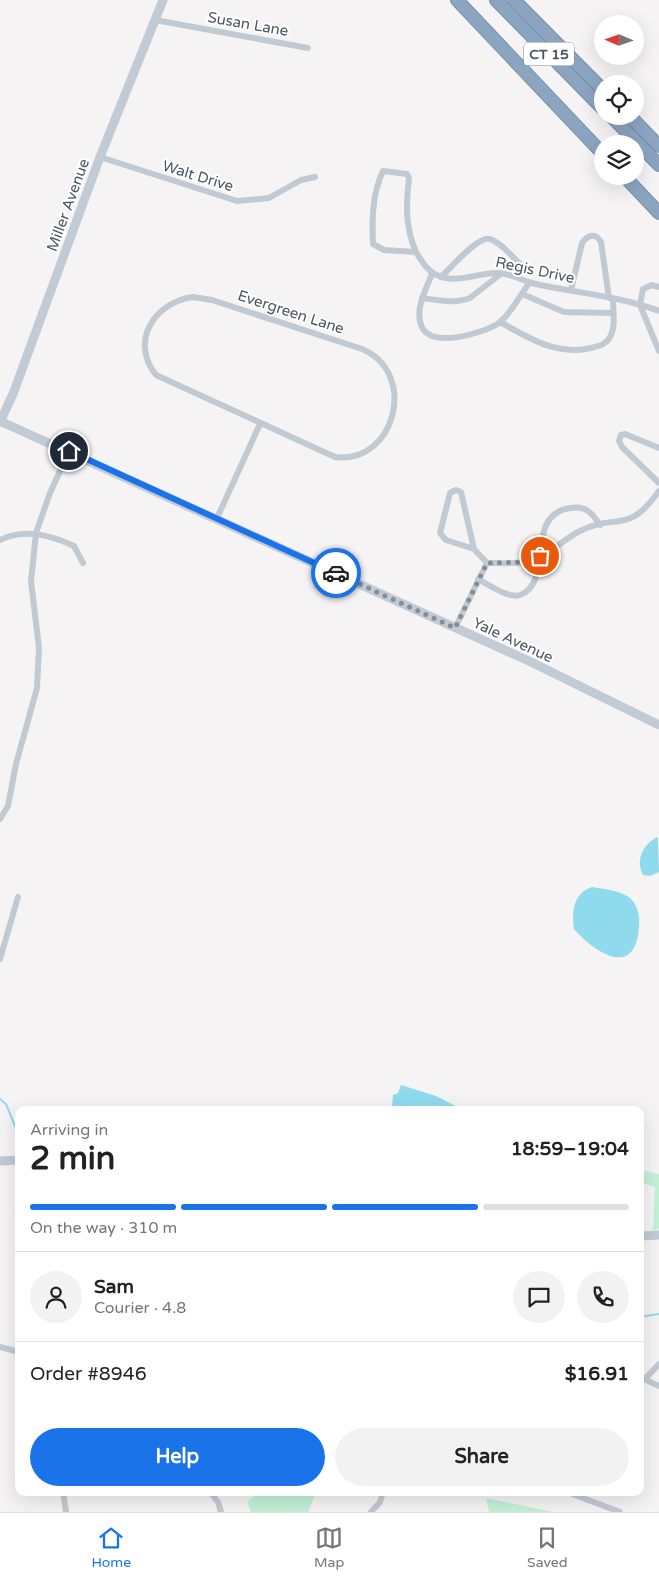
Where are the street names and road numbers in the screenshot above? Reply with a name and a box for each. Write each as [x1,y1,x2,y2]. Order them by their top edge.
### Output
street label: Susan Lane [206,8,290,40]
road number: CT 15 [524,42,574,66]
street label: Miller Avenue [43,156,93,254]
street label: Walt Drive [160,157,236,195]
street label: Regis Drive [494,253,576,287]
street label: Evergreen Lane [235,286,347,338]
street label: Yale Avenue [470,614,556,666]

